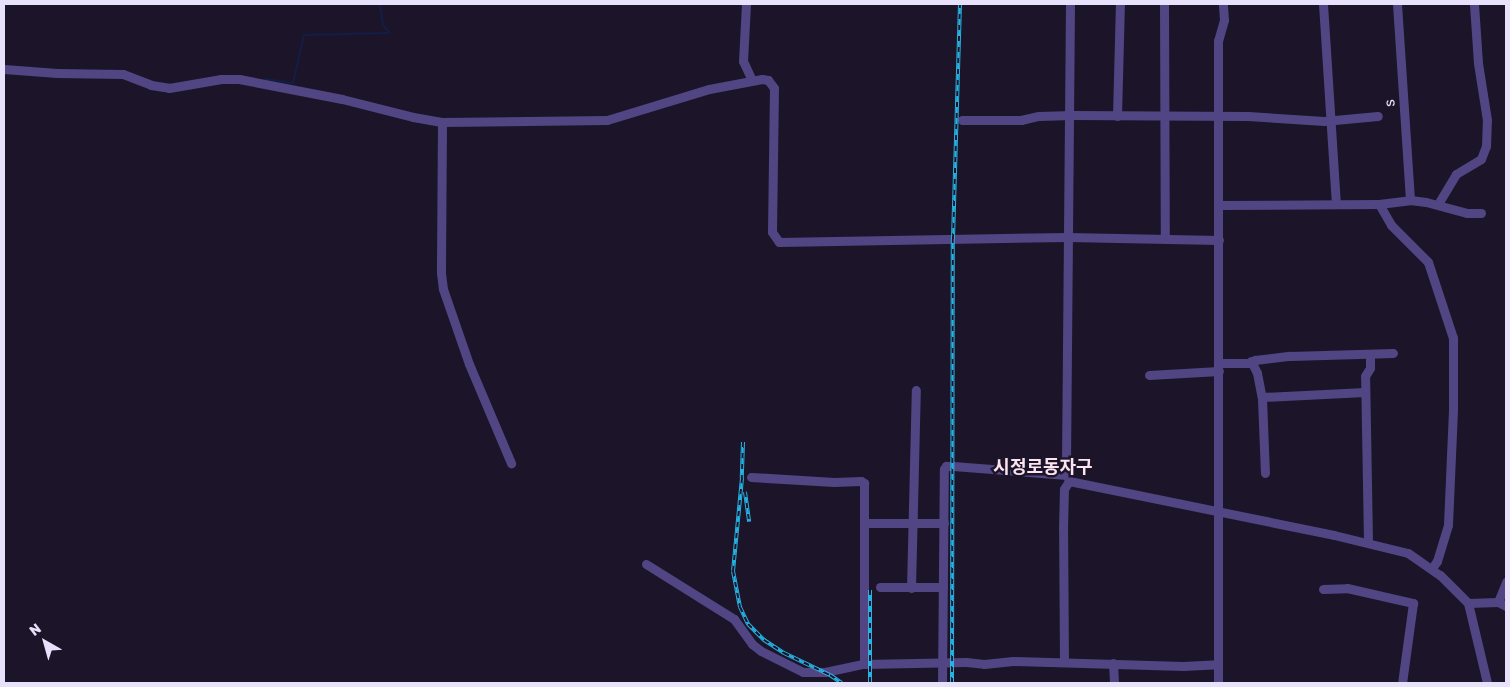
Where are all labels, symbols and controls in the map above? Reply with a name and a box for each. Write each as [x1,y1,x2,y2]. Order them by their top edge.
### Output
street label: s [1381,98,1399,108]
district label: 시정로동자구 [993,456,1093,478]
north arrow [20,617,70,667]
text: N [26,620,45,640]

